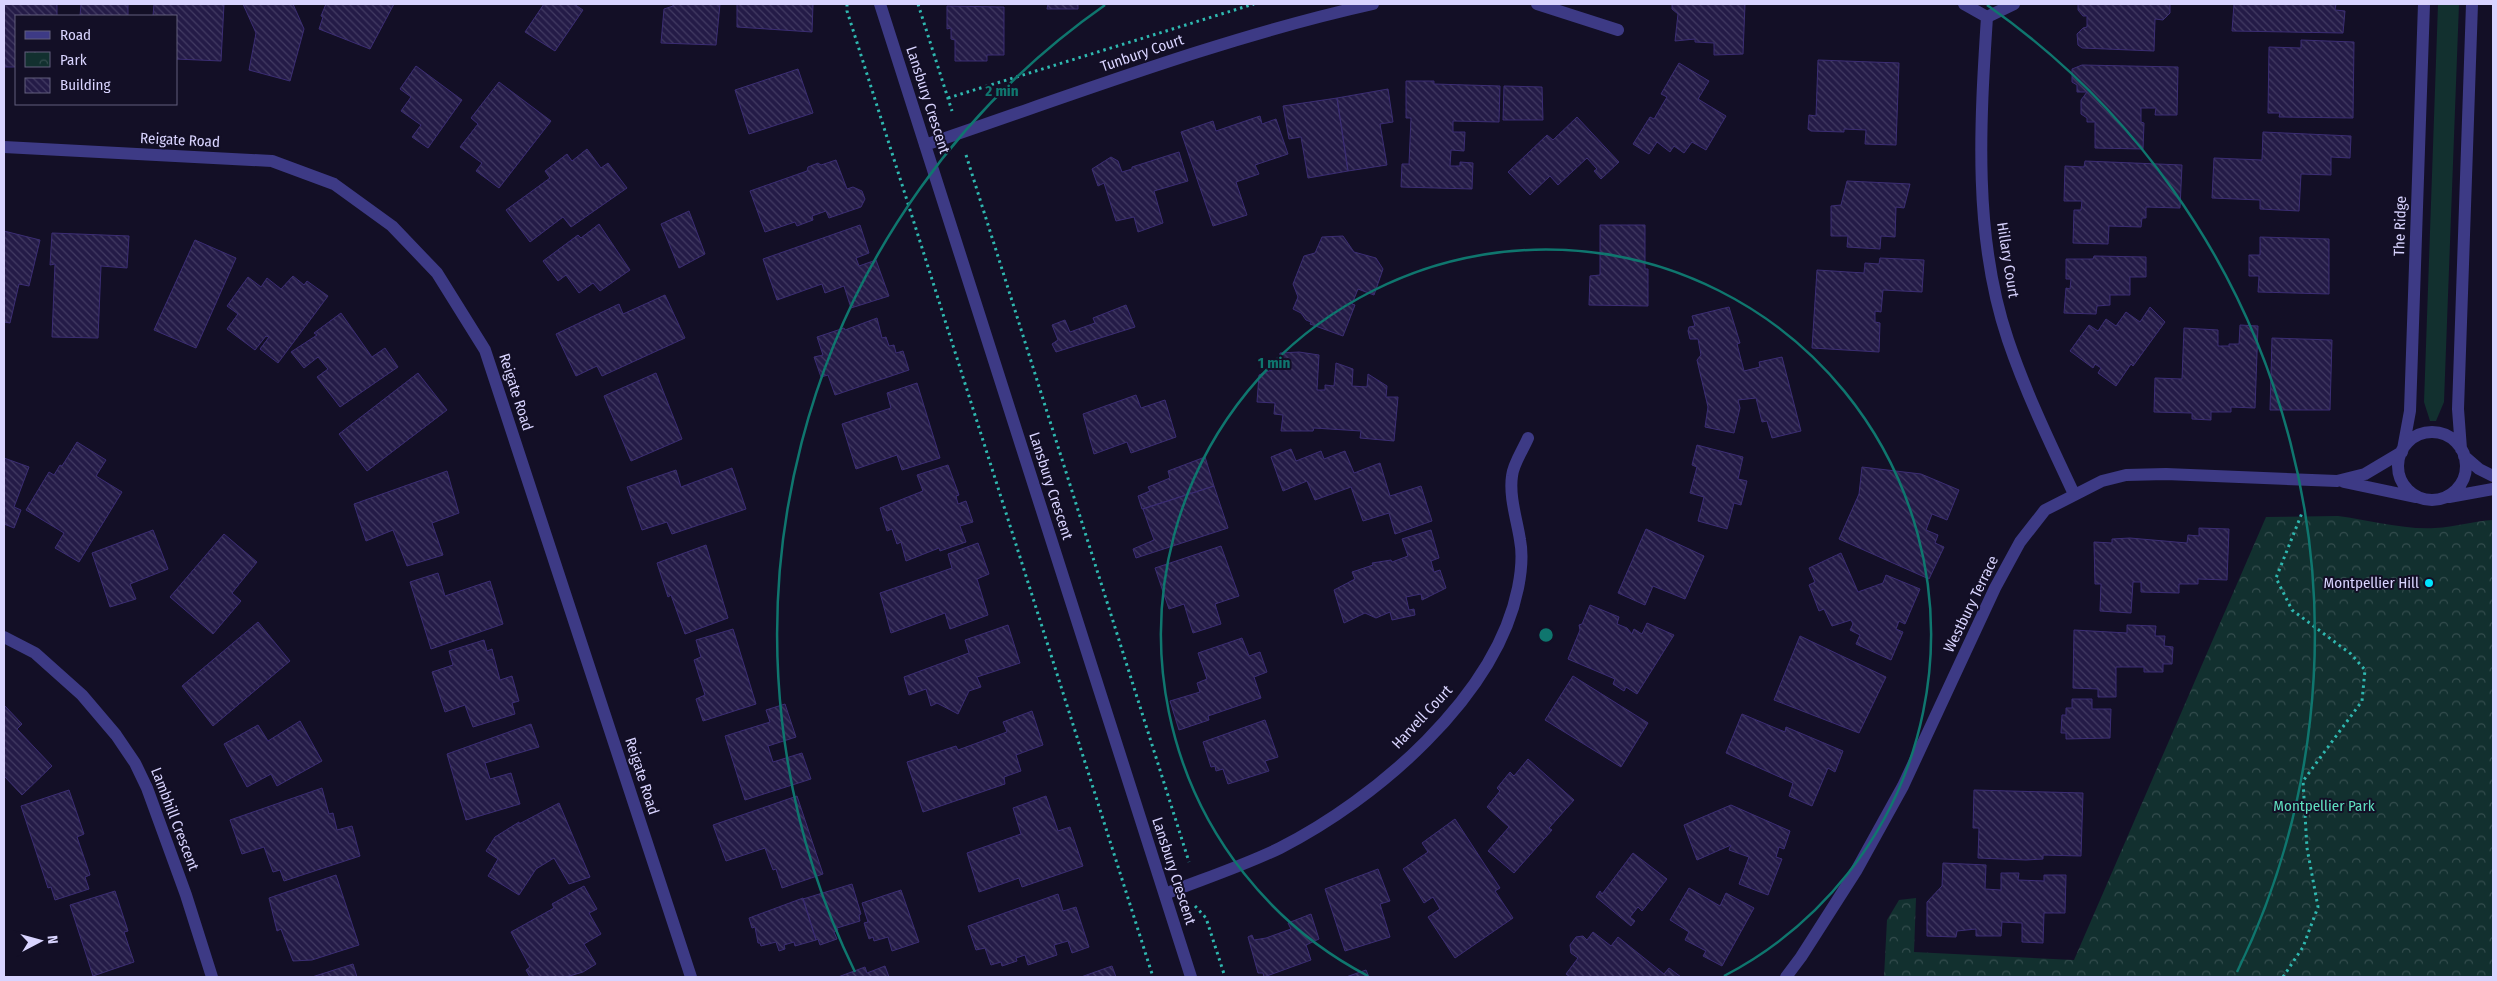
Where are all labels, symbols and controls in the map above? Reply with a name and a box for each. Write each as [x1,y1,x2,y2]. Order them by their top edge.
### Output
legend [15,15,178,105]
text: Road [60,26,91,44]
street label: Tunbury Court [1098,30,1186,76]
street label: Lansbury Crescent [902,44,954,156]
text: Park [60,51,87,69]
text: Building [60,76,111,94]
text: 2 min [984,82,1019,100]
street label: Reigate Road [140,129,220,151]
street label: The Ridge [2390,196,2410,256]
street label: Hillary Court [1993,221,2023,299]
street label: Reigate Road [495,351,537,433]
text: 1 min [1258,354,1290,372]
street label: Lansbury Crescent [1025,430,1077,542]
street label: Westbury Terrace [1940,553,2002,655]
place label: Montpellier Hill [2324,574,2419,592]
marker: Montpellier Hill [2423,577,2435,589]
centre of rings [1537,626,1555,644]
street label: Harvell Court [1388,681,1456,753]
street label: Reigate Road [621,735,663,817]
street label: Lambhill Crescent [147,765,203,873]
park label: Montpellier Park [2273,797,2375,815]
street label: Lansbury Crescent [1148,815,1200,927]
north arrow [15,916,65,966]
text: N [44,935,61,945]

